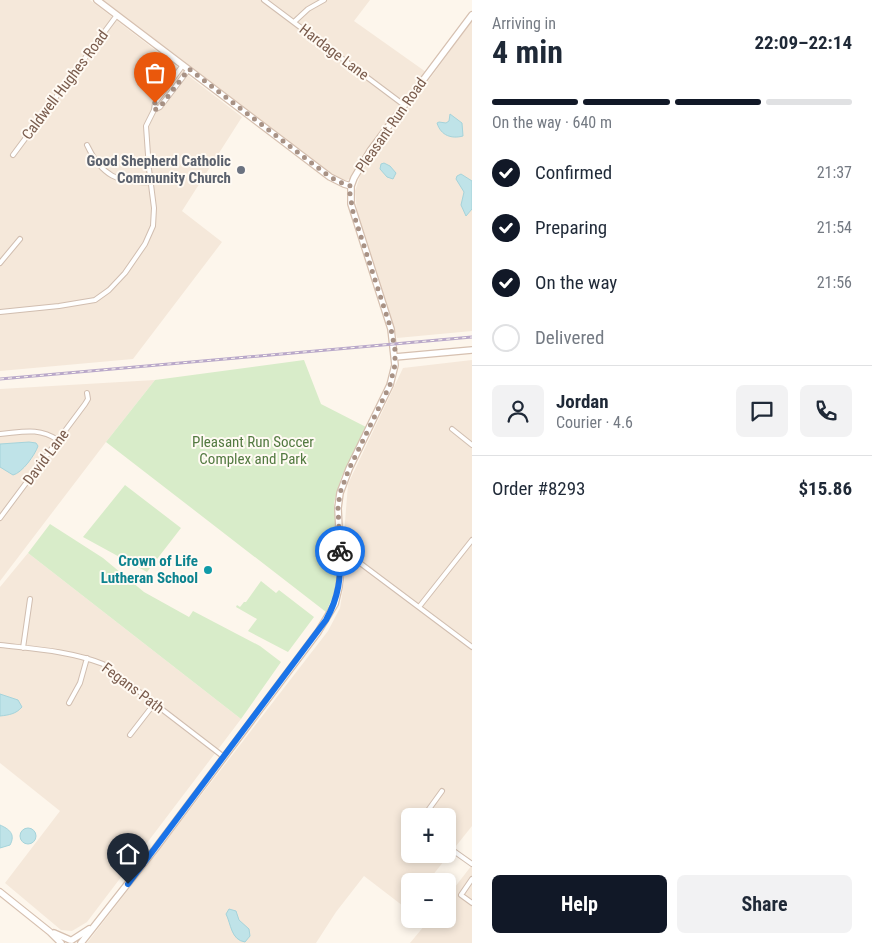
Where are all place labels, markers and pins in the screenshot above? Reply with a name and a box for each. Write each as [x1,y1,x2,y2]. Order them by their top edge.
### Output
pin [134,52,176,103]
place label: Good Shepherd Catholic Community Church [87,152,231,187]
marker: Good Shepherd Catholic Community Church [235,164,247,176]
place label: Crown of Life Lutheran School [101,552,198,587]
marker: Crown of Life Lutheran School [202,564,214,576]
pin [107,833,149,884]

